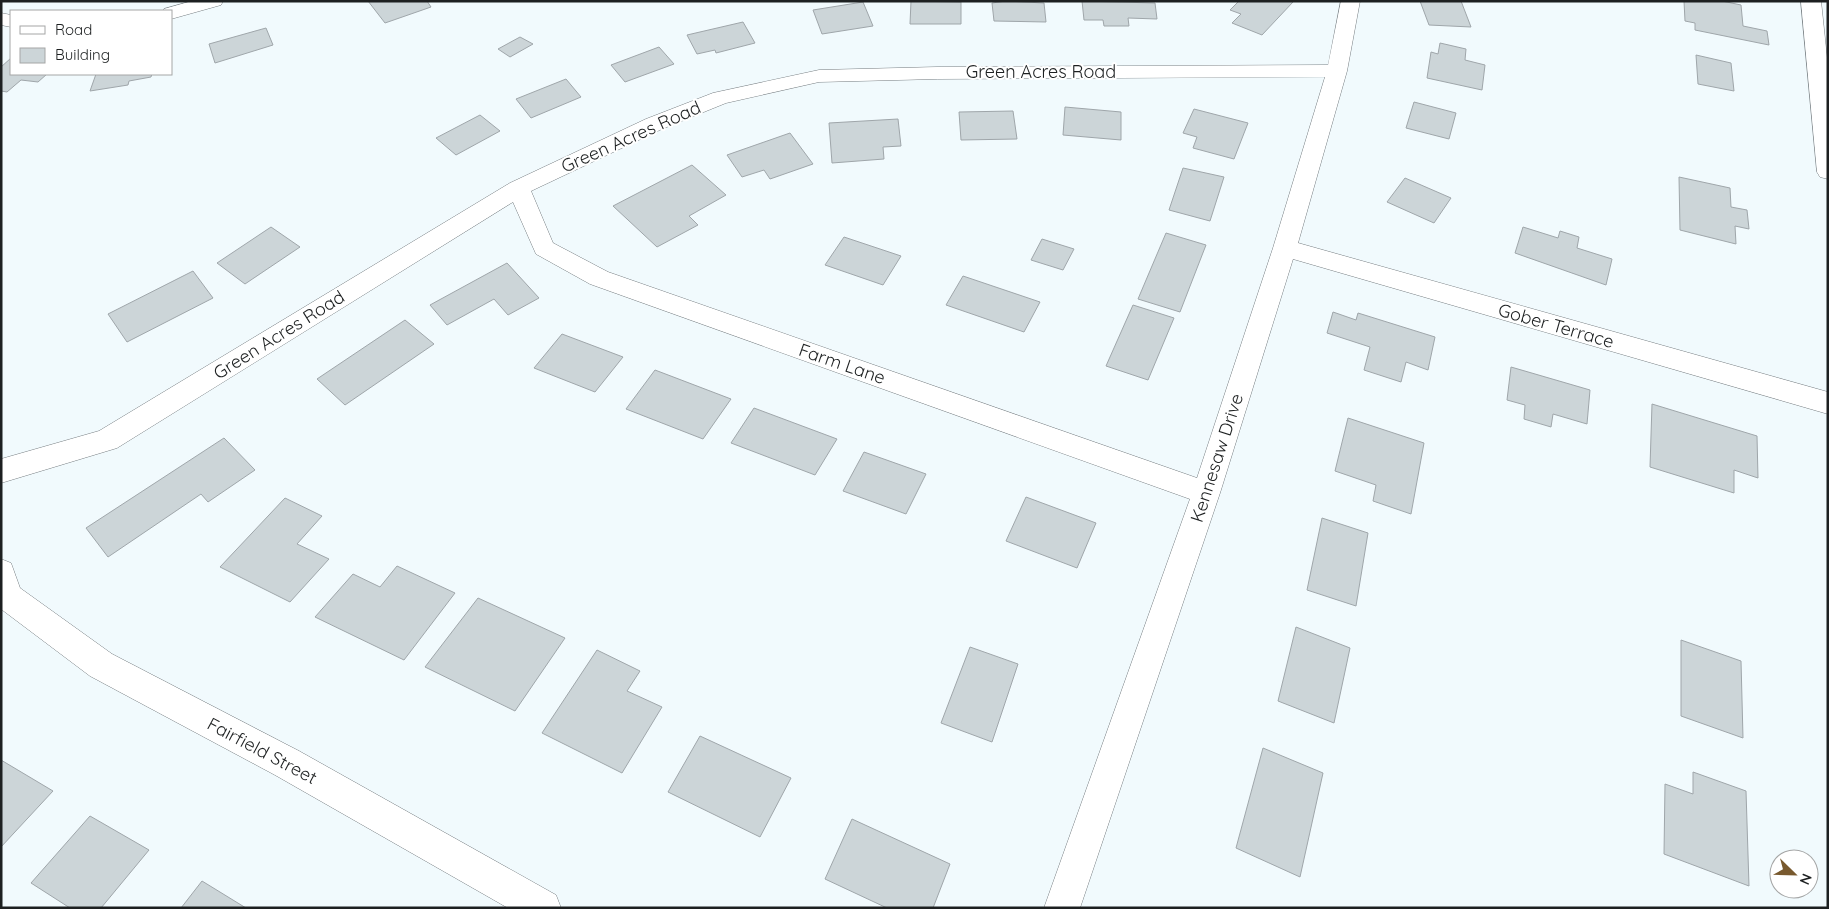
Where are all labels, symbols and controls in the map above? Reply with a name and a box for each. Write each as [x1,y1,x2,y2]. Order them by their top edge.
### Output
legend [10,10,172,75]
text: Road [55,20,92,39]
text: Building [55,45,110,64]
street label: Green Acres Road [966,60,1116,83]
street label: Green Acres Road [557,95,704,178]
street label: Green Acres Road [209,285,349,384]
street label: Gober Terrace [1496,298,1617,353]
street label: Farm Lane [796,338,888,389]
street label: Kennesaw Drive [1185,391,1248,525]
street label: Fairfield Street [203,712,321,789]
north arrow [1769,849,1819,899]
text: N [1796,871,1816,887]

